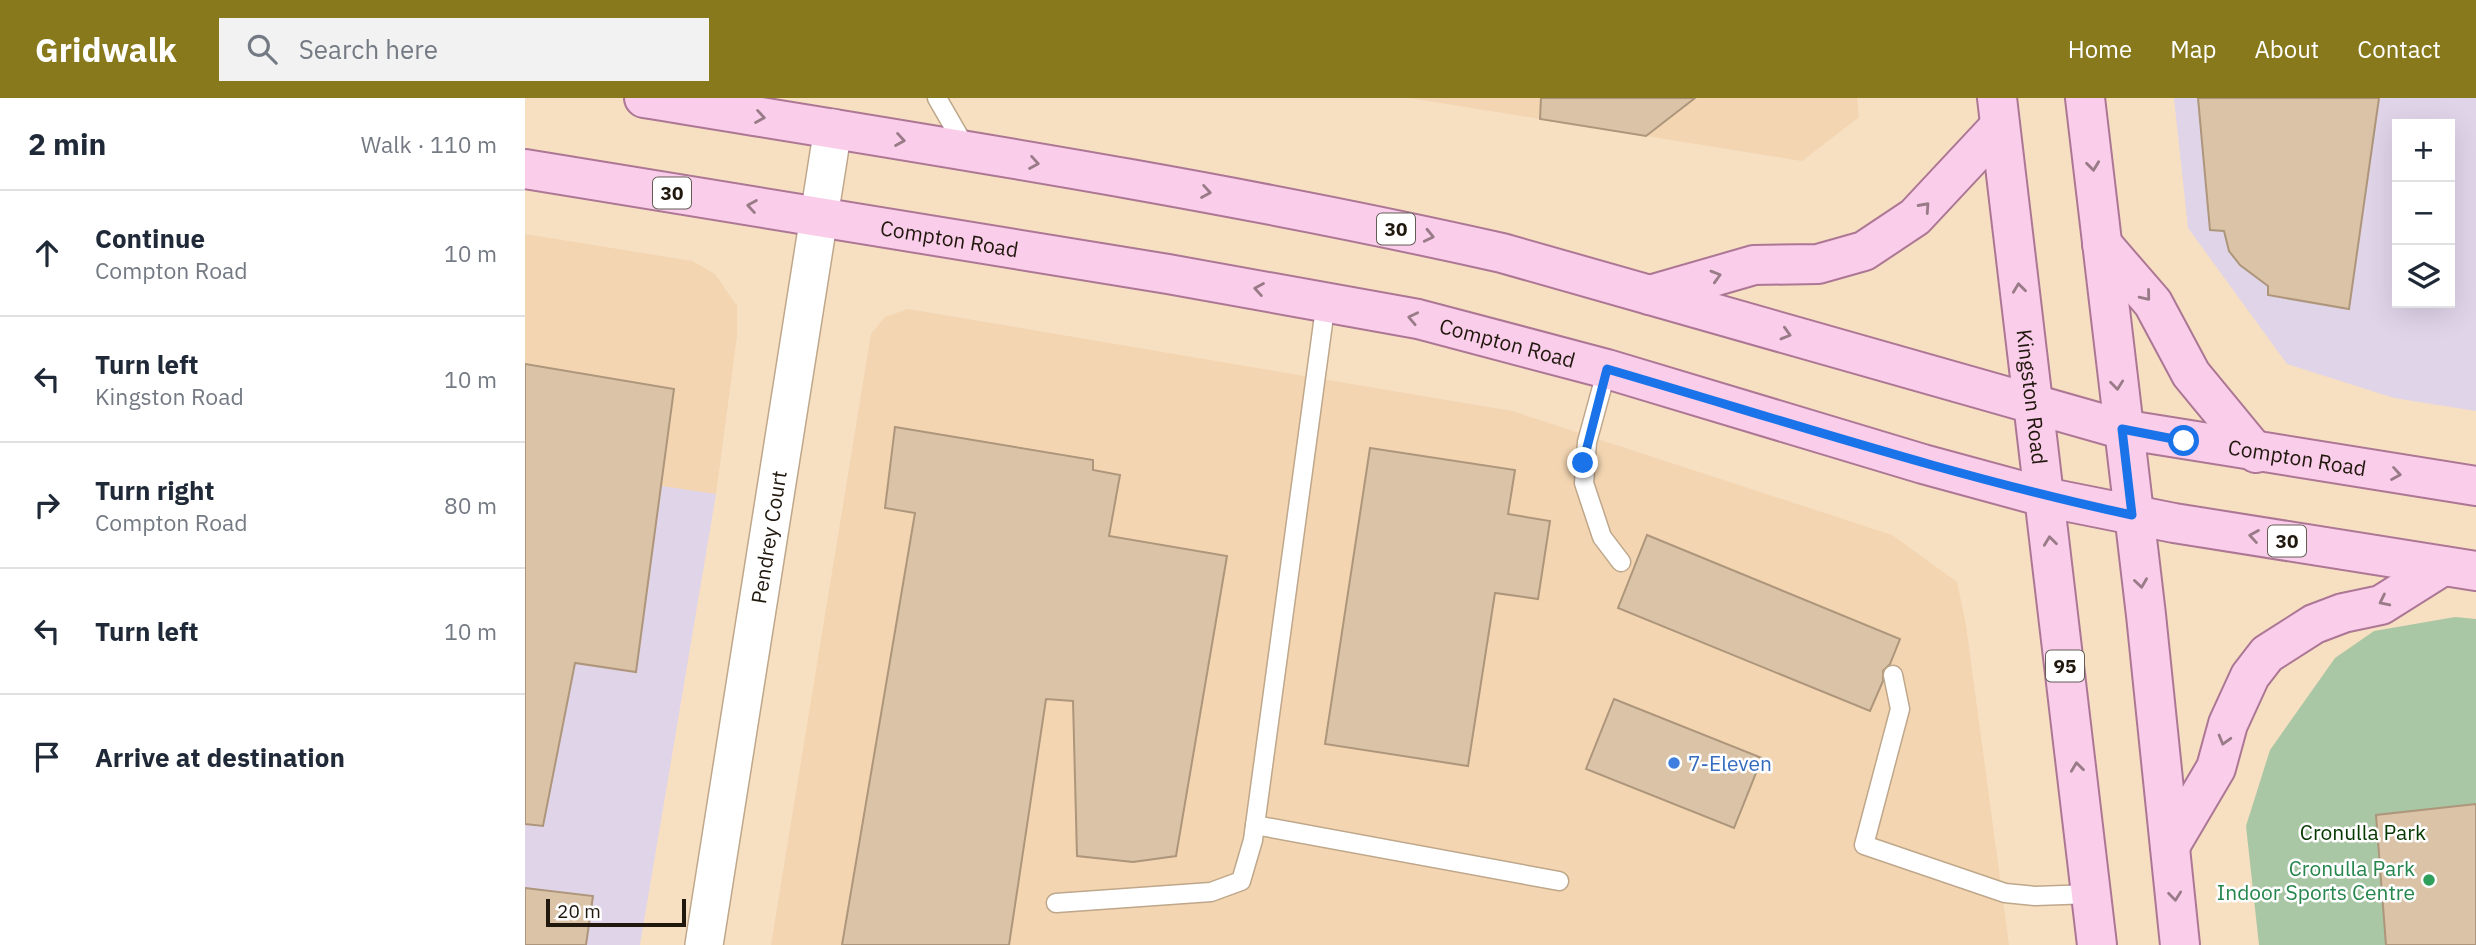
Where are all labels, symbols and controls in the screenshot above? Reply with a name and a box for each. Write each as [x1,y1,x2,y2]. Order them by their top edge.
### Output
search box [219,18,709,81]
text: Gridwalk [35,28,177,71]
icon: search [243,30,281,68]
text: Search here [299,32,438,66]
text: Home [2068,33,2132,65]
text: Map [2170,33,2216,65]
text: About [2254,33,2319,65]
text: Contact [2357,33,2441,65]
one-way arrow [754,109,766,124]
map controls [2392,119,2455,308]
button: + [2392,119,2455,182]
text: 2 min [28,124,106,163]
text: Walk · 110 m [361,129,497,159]
one-way arrow [894,132,906,147]
one-way arrow [1029,155,1040,170]
one-way arrow [2086,160,2101,172]
road number: 30 [653,178,691,208]
button: − [2392,182,2455,245]
one-way arrow [1200,184,1212,199]
one-way arrow [747,199,758,214]
one-way arrow [1917,202,1929,215]
street label: Compton Road [878,213,1020,263]
road number: 30 [1377,214,1415,244]
text: Continue [95,221,205,255]
one-way arrow [1423,228,1435,243]
icon: ahead [28,234,66,272]
text: 10 m [444,238,497,268]
button: layers [2392,245,2455,308]
text: Compton Road [95,255,248,285]
one-way arrow [1710,270,1722,284]
one-way arrow [1253,282,1265,297]
one-way arrow [2012,282,2027,294]
one-way arrow [2138,288,2151,300]
street label: Compton Road [1436,311,1578,374]
one-way arrow [1407,312,1419,326]
one-way arrow [1780,326,1792,340]
street label: Kingston Road [2010,328,2054,466]
text: Turn left [95,347,198,381]
icon: left [28,360,66,398]
text: 10 m [444,364,497,394]
one-way arrow [2109,379,2124,390]
text: Kingston Road [95,381,244,411]
route start [2168,425,2199,456]
street label: Compton Road [2226,432,2368,482]
route end [1567,447,1598,478]
one-way arrow [2390,466,2402,481]
street label: Pendrey Court [744,468,793,606]
text: Turn right [95,473,214,507]
icon: right [28,486,66,524]
text: 80 m [444,490,497,520]
text: Compton Road [95,507,248,537]
road number: 30 [2268,526,2306,556]
one-way arrow [2248,529,2260,544]
one-way arrow [2042,535,2057,547]
one-way arrow [2133,577,2148,589]
one-way arrow [2379,593,2391,607]
icon: left [28,612,66,650]
text: Turn left [95,614,198,648]
text: 10 m [444,616,497,646]
road number: 95 [2046,650,2084,681]
one-way arrow [2217,734,2232,746]
icon: arrive [28,738,66,776]
text: Arrive at destination [95,740,345,774]
place label: 7-Eleven [1688,749,1772,777]
marker: 7-Eleven [1666,755,1682,771]
one-way arrow [2069,761,2084,773]
park label: Cronulla Park [2300,818,2426,846]
place label: Cronulla Park Indoor Sports Centre [2217,854,2415,906]
marker: Cronulla Park Indoor Sports Centre [2421,872,2437,888]
one-way arrow [2167,890,2182,901]
scale bar [546,896,686,928]
text: 20 m [557,899,601,923]

